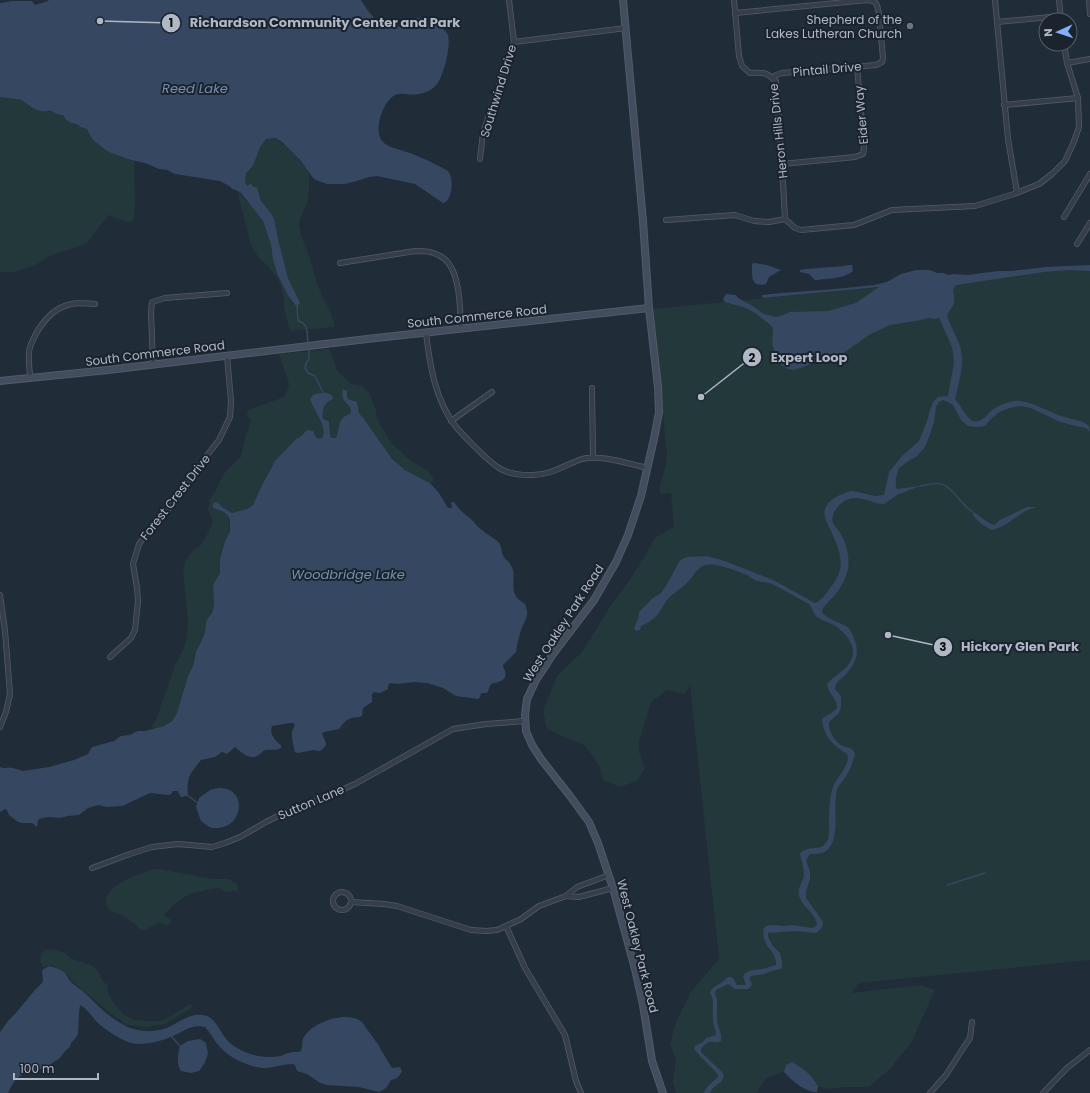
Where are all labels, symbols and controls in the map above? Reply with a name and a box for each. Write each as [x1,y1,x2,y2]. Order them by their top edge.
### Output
callout: Richardson Community Center and Park [161,10,468,35]
place label: Shepherd of the Lakes Lutheran Church [766,11,902,42]
north arrow [1038,12,1078,52]
text: Richardson Community Center and Park [190,13,460,32]
text: 1 [169,14,173,31]
marker: Shepherd of the Lakes Lutheran Church [905,21,915,31]
text: N [1040,28,1056,37]
street label: Southwind Drive [476,42,520,140]
street label: Pintail Drive [792,58,862,80]
water label: Reed Lake [162,79,228,98]
street label: Heron Hills Drive [765,83,791,179]
street label: Eider Way [850,85,872,145]
street label: South Commerce Road [406,300,548,332]
street label: South Commerce Road [84,336,226,370]
callout: Expert Loop [742,345,855,370]
text: Expert Loop [771,348,848,367]
text: 2 [749,349,756,366]
street label: Forest Crest Drive [136,451,214,543]
street label: West Oakley Park Road [519,561,607,685]
water label: Woodbridge Lake [291,565,405,584]
callout: Hickory Glen Park [933,634,1087,659]
text: Hickory Glen Park [961,637,1079,656]
text: 3 [939,638,947,655]
street label: Sutton Lane [275,780,347,824]
street label: West Oakley Park Road [613,877,663,1015]
scale bar [14,1055,98,1081]
text: 100 m [20,1060,54,1077]

